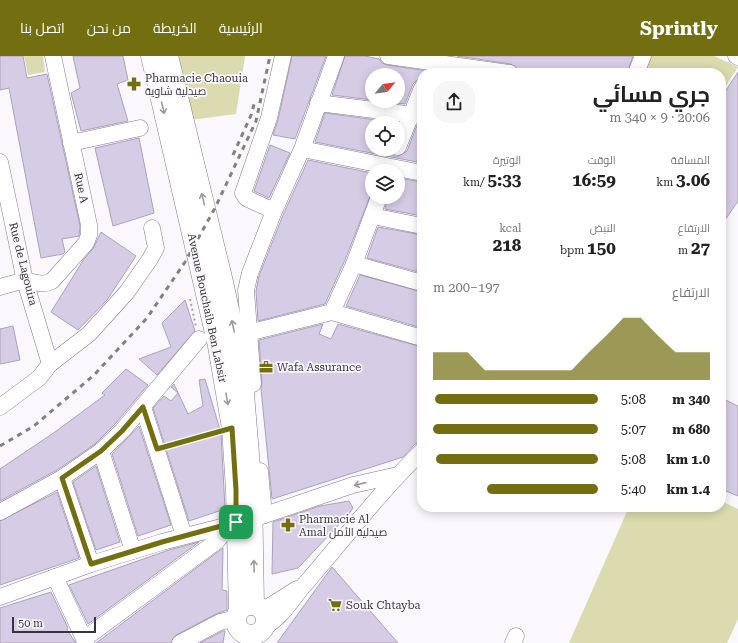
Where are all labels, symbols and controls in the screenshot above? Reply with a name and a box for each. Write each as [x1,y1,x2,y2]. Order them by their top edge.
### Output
text: Sprintly [640,17,718,40]
text: اتصل بنا [20,20,65,36]
text: من نحن [87,20,131,36]
text: الخريطة [153,20,197,36]
text: الرئيسية [219,20,263,36]
north arrow [365,68,405,108]
map controls [365,68,405,204]
place label: Pharmacie Chaouia صيدلية شاوية [145,72,248,98]
pharmacy icon: Pharmacie Chaouia صيدلية شاوية [126,76,142,92]
button: share [433,81,475,123]
text: جري مسائي [593,82,710,107]
one-way arrow [160,101,168,114]
text: 20:06 · 9 × 340 m [610,110,710,125]
button: locate [365,116,405,156]
text: الوتيرة [493,154,521,167]
text: الوقت [588,154,616,167]
text: المسافة [671,154,710,167]
button: layers [365,164,405,204]
text: 5:33 [487,170,521,190]
text: 16:59 [572,170,616,190]
text: 3.06 [676,170,710,190]
street label: Rue A [71,172,91,205]
text: /km [463,176,487,189]
text: km [656,176,676,189]
one-way arrow [198,193,206,206]
street label: Rue de Lagouira [6,221,40,307]
text: kcal [499,222,521,235]
text: النبض [590,222,616,235]
text: الارتفاع [678,222,710,235]
street label: Avenue Bouchaib Ben Labsir [185,232,229,384]
text: 218 [493,235,521,255]
text: 150 [587,238,616,258]
text: 27 [691,238,710,258]
text: bpm [560,244,587,257]
text: m [678,244,691,257]
text: 197–200 m [433,280,500,295]
text: الارتفاع [672,285,710,300]
one-way arrow [228,320,236,333]
office icon: Wafa Assurance [258,359,274,375]
place label: Wafa Assurance [277,361,361,374]
one-way arrow [223,392,231,405]
text: 5:08 [621,392,646,407]
text: 340 m [672,392,710,407]
text: 5:07 [621,422,646,437]
text: 680 m [672,422,710,437]
text: 5:08 [621,452,646,467]
text: 1.0 km [667,452,710,467]
one-way arrow [354,480,367,488]
text: 5:40 [621,482,646,497]
text: 1.4 km [667,482,710,497]
pin [219,505,253,539]
icon: arrive [225,511,247,533]
place label: Pharmacie Al Amal صيدلية الأمل [299,513,387,539]
pharmacy icon: Pharmacie Al Amal صيدلية الأمل [280,517,296,533]
one-way arrow [250,560,258,573]
supermarket icon: Souk Chtayba [327,597,343,613]
place label: Souk Chtayba [346,599,421,612]
scale bar [12,615,96,634]
text: 50 m [18,617,43,630]

